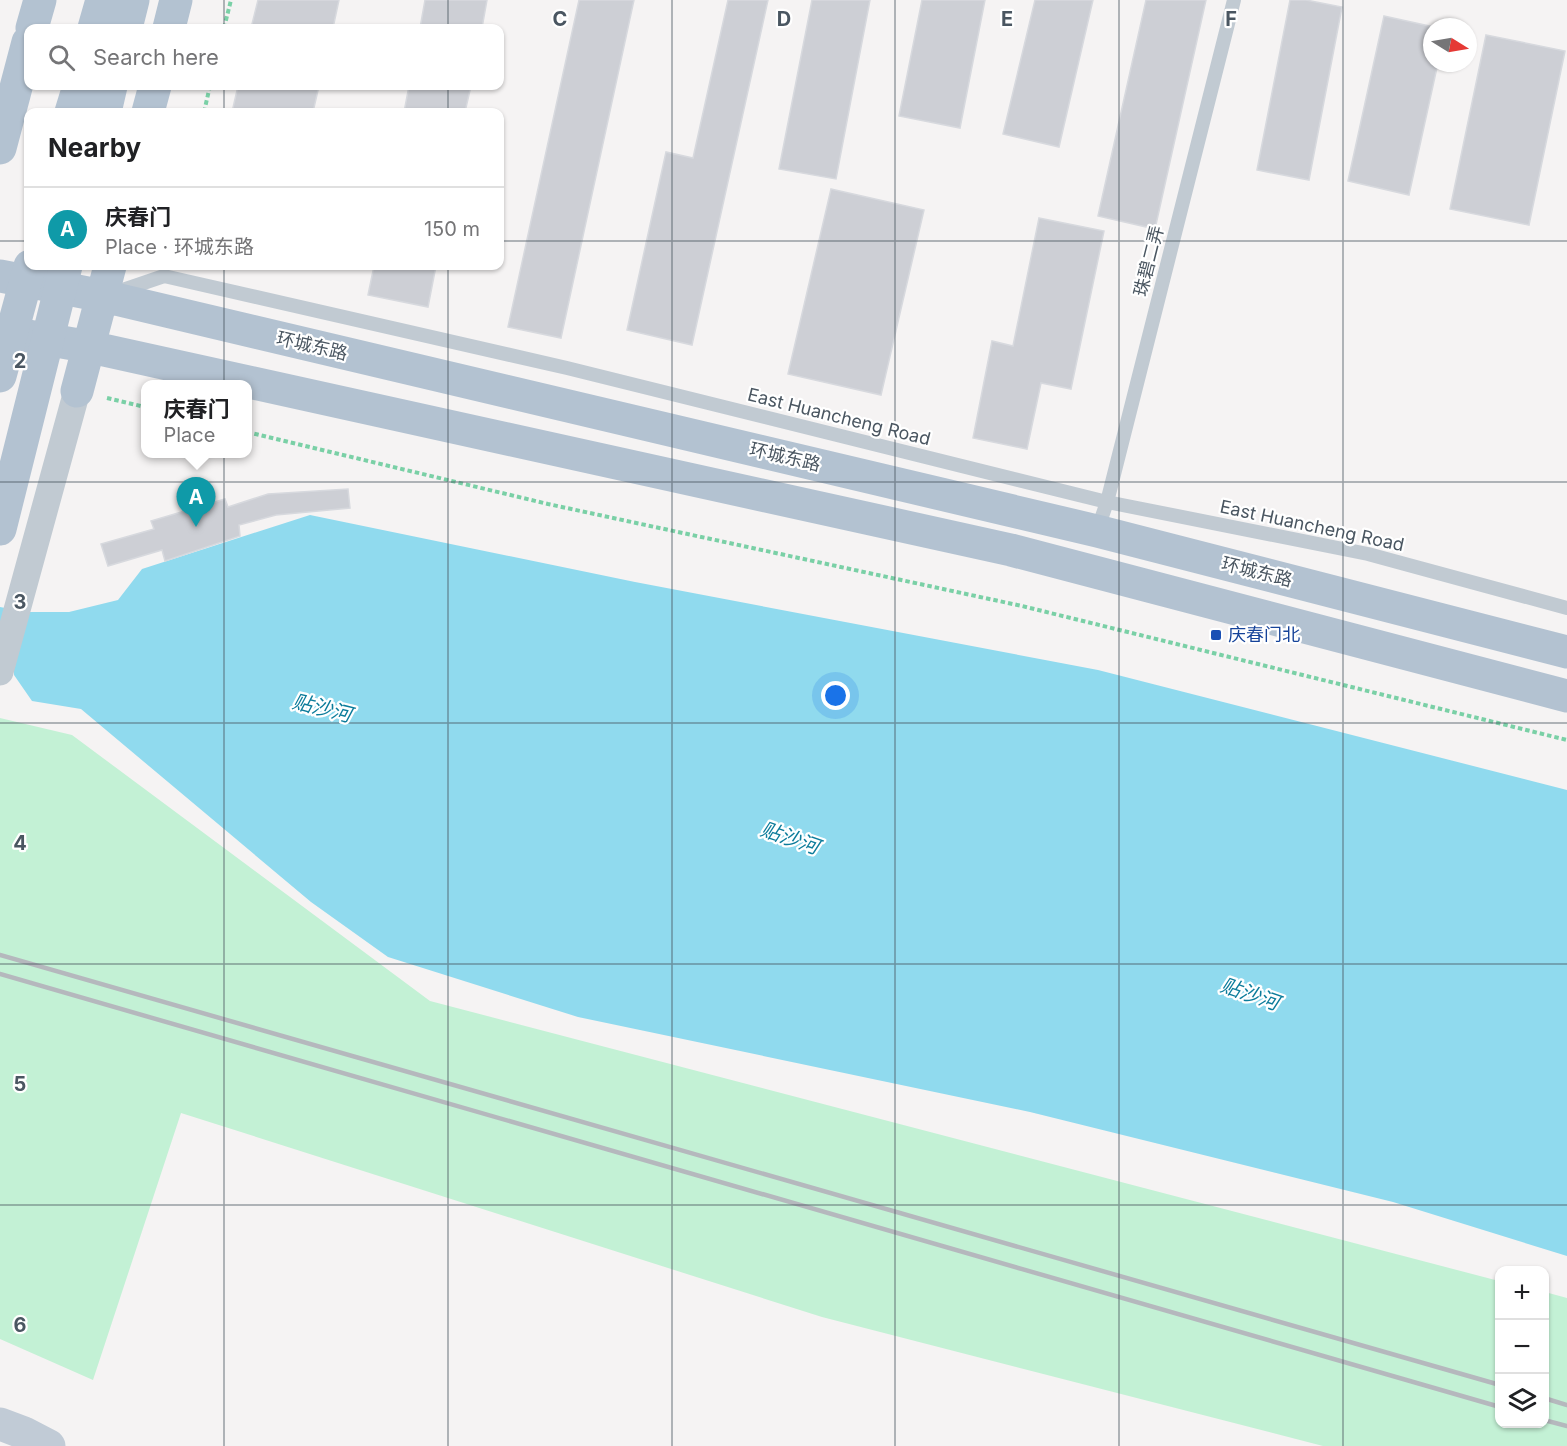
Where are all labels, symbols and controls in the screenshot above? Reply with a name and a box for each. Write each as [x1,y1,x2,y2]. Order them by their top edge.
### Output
text: C [553,7,567,31]
text: D [777,7,791,31]
text: E [1001,7,1013,31]
text: F [1225,7,1237,31]
north arrow [1423,18,1477,72]
search box [24,24,504,90]
icon: search [45,41,78,74]
text: Search here [93,44,219,70]
text: Nearby [48,132,141,163]
text: 庆春门 [105,204,171,230]
text: A [60,217,75,241]
text: 150 m [424,217,480,241]
street label: 珠碧二弄 [1130,223,1167,298]
text: Place · 环城东路 [105,235,254,259]
street label: 环城东路 [275,327,350,364]
text: 2 [14,349,26,373]
popup [141,380,252,458]
street label: East Huancheng Road [746,384,933,449]
text: 庆春门 [163,396,230,422]
text: Place [163,423,215,447]
street label: 环城东路 [748,438,823,475]
pin: A [176,478,216,527]
street label: East Huancheng Road [1218,496,1406,555]
street label: 环城东路 [1220,553,1295,590]
text: 3 [14,590,26,614]
place label: 庆春门北 [1228,624,1300,645]
marker: 庆春门北 [1209,628,1223,642]
your location [821,681,850,710]
water label: 贴沙河 [290,689,358,728]
water label: 贴沙河 [758,817,826,860]
text: 4 [13,831,27,855]
water label: 贴沙河 [1218,973,1286,1016]
text: 5 [14,1072,26,1096]
map controls [1495,1266,1549,1428]
button: + [1495,1266,1549,1320]
text: 6 [14,1313,27,1337]
button: − [1495,1320,1549,1374]
button: layers [1495,1374,1549,1428]

